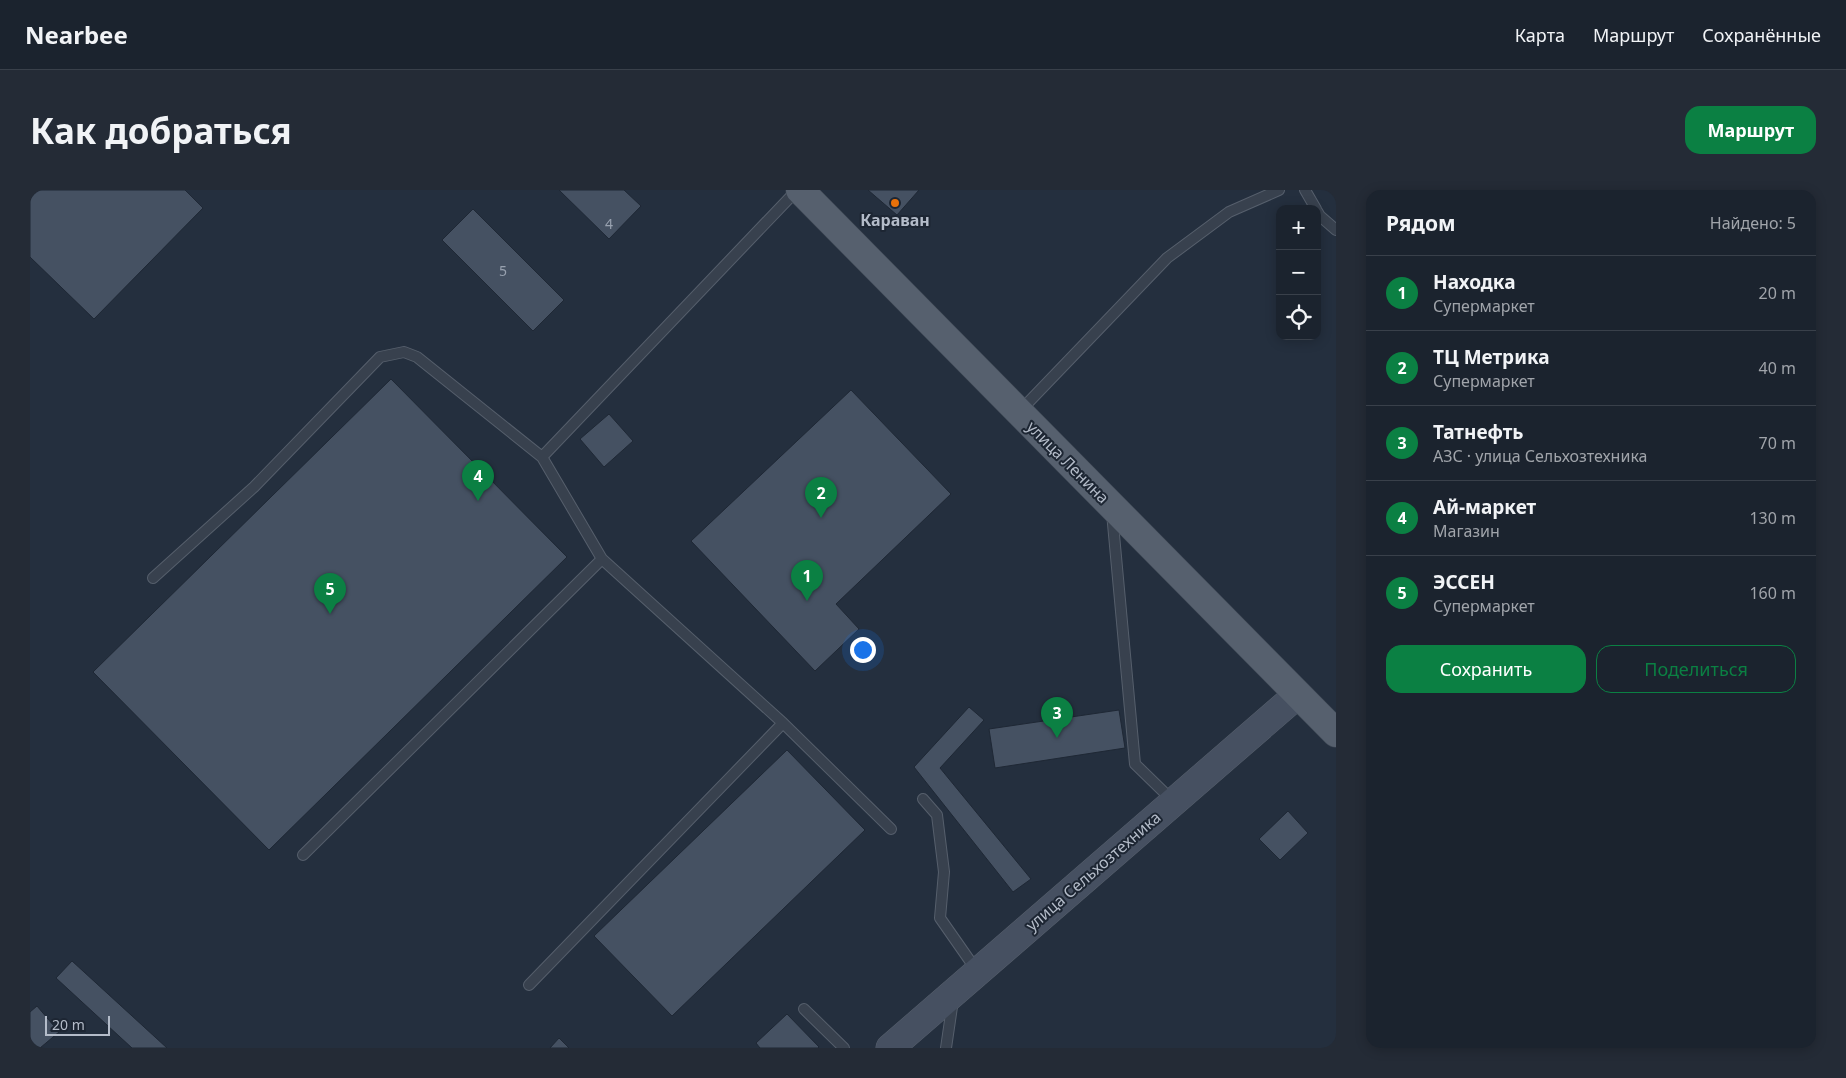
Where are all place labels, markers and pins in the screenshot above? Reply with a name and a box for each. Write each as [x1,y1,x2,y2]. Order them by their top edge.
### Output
marker: Караван [889,197,901,209]
place label: Караван [860,209,930,231]
pin: 4 [462,460,494,501]
pin: 2 [805,477,837,518]
pin: 1 [791,560,823,601]
pin: 5 [314,573,346,614]
pin: 3 [1041,697,1073,738]

